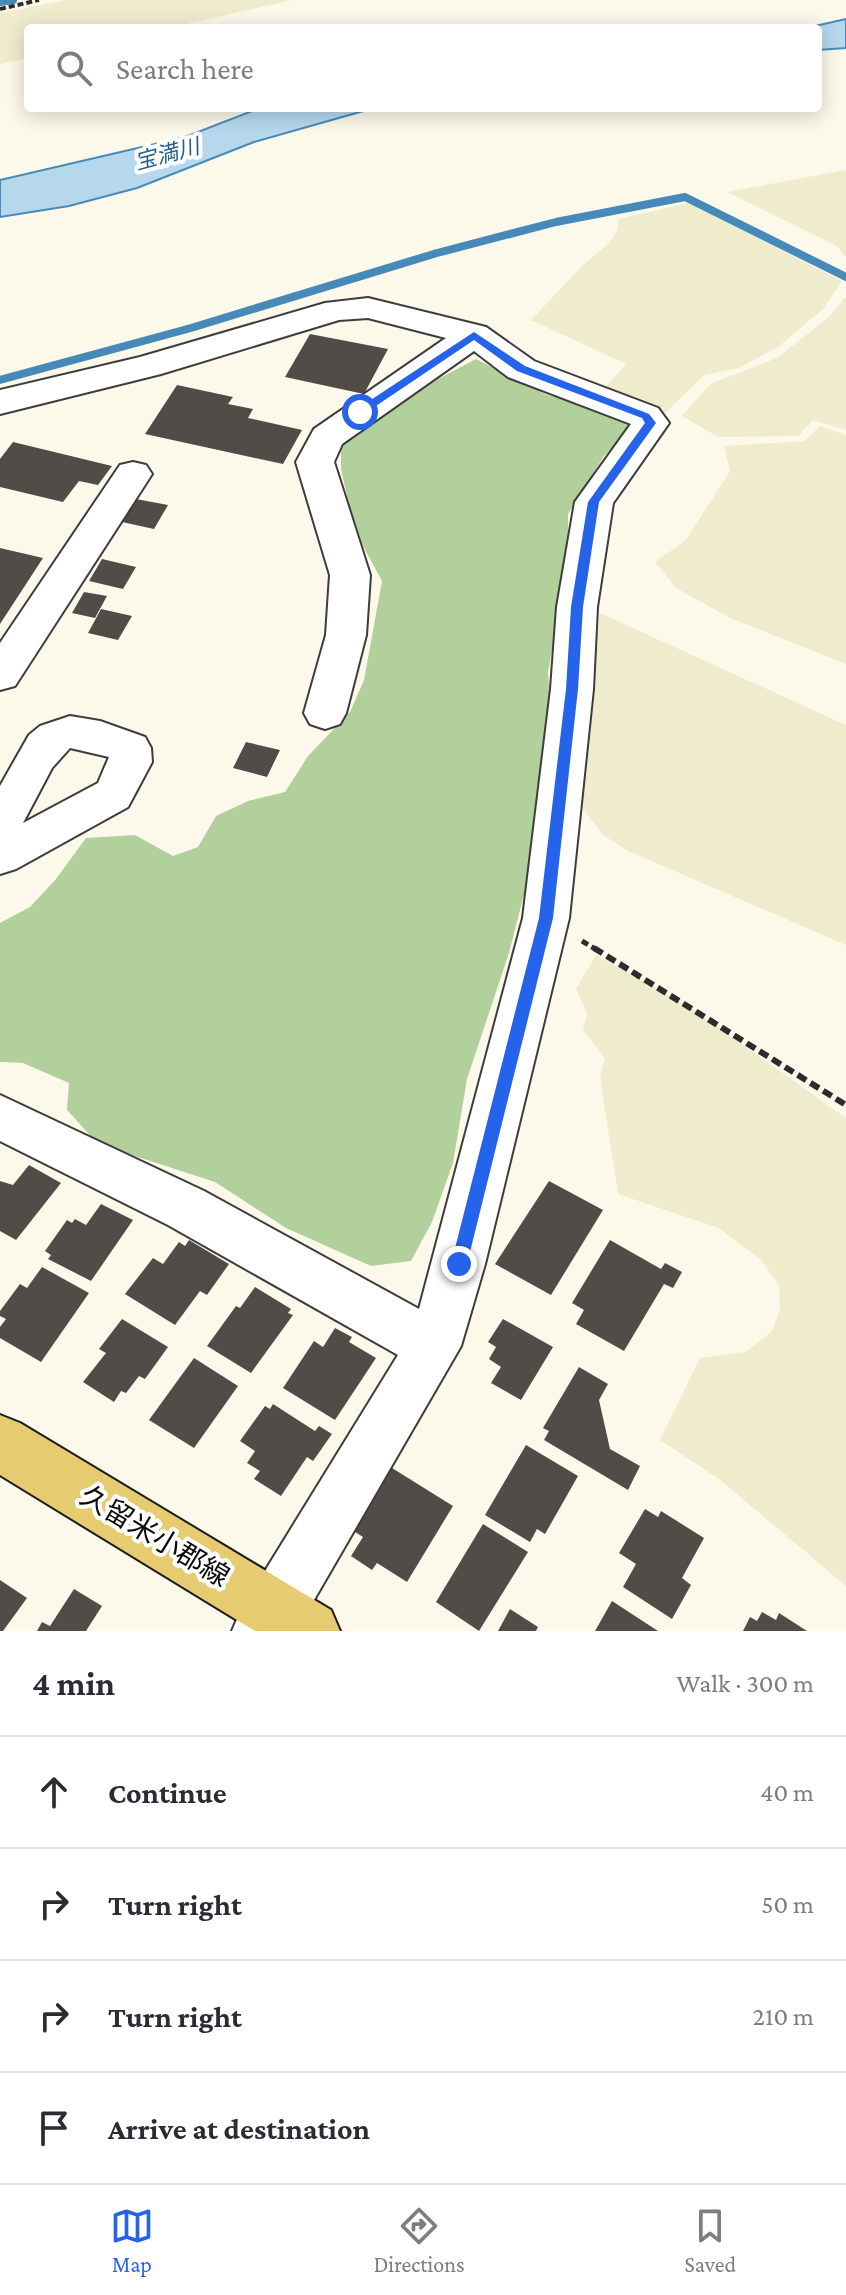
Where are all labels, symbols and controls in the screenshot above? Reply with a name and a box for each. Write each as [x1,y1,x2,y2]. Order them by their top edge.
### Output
search box [24,24,822,112]
icon: search [52,46,96,90]
text: Search here [116,52,254,85]
water label: 宝満川 [132,133,204,175]
route start [342,394,378,430]
route end [441,1246,477,1282]
street label: 久留米小郡線 [75,1479,235,1593]
text: 4 min [32,1665,115,1702]
text: Walk · 300 m [677,1669,814,1698]
icon: ahead [32,1770,76,1814]
text: Continue [108,1776,227,1809]
text: 40 m [760,1778,814,1807]
icon: right [32,1882,76,1926]
text: Turn right [108,1888,242,1921]
text: 50 m [761,1890,814,1919]
icon: right [32,1994,76,2038]
text: Turn right [108,2000,242,2033]
text: 210 m [753,2002,814,2031]
icon: arrive [32,2106,76,2150]
text: Arrive at destination [108,2112,370,2145]
tab: Map [110,2204,154,2277]
tab: Directions [374,2204,465,2277]
tab: Saved [685,2204,736,2277]

